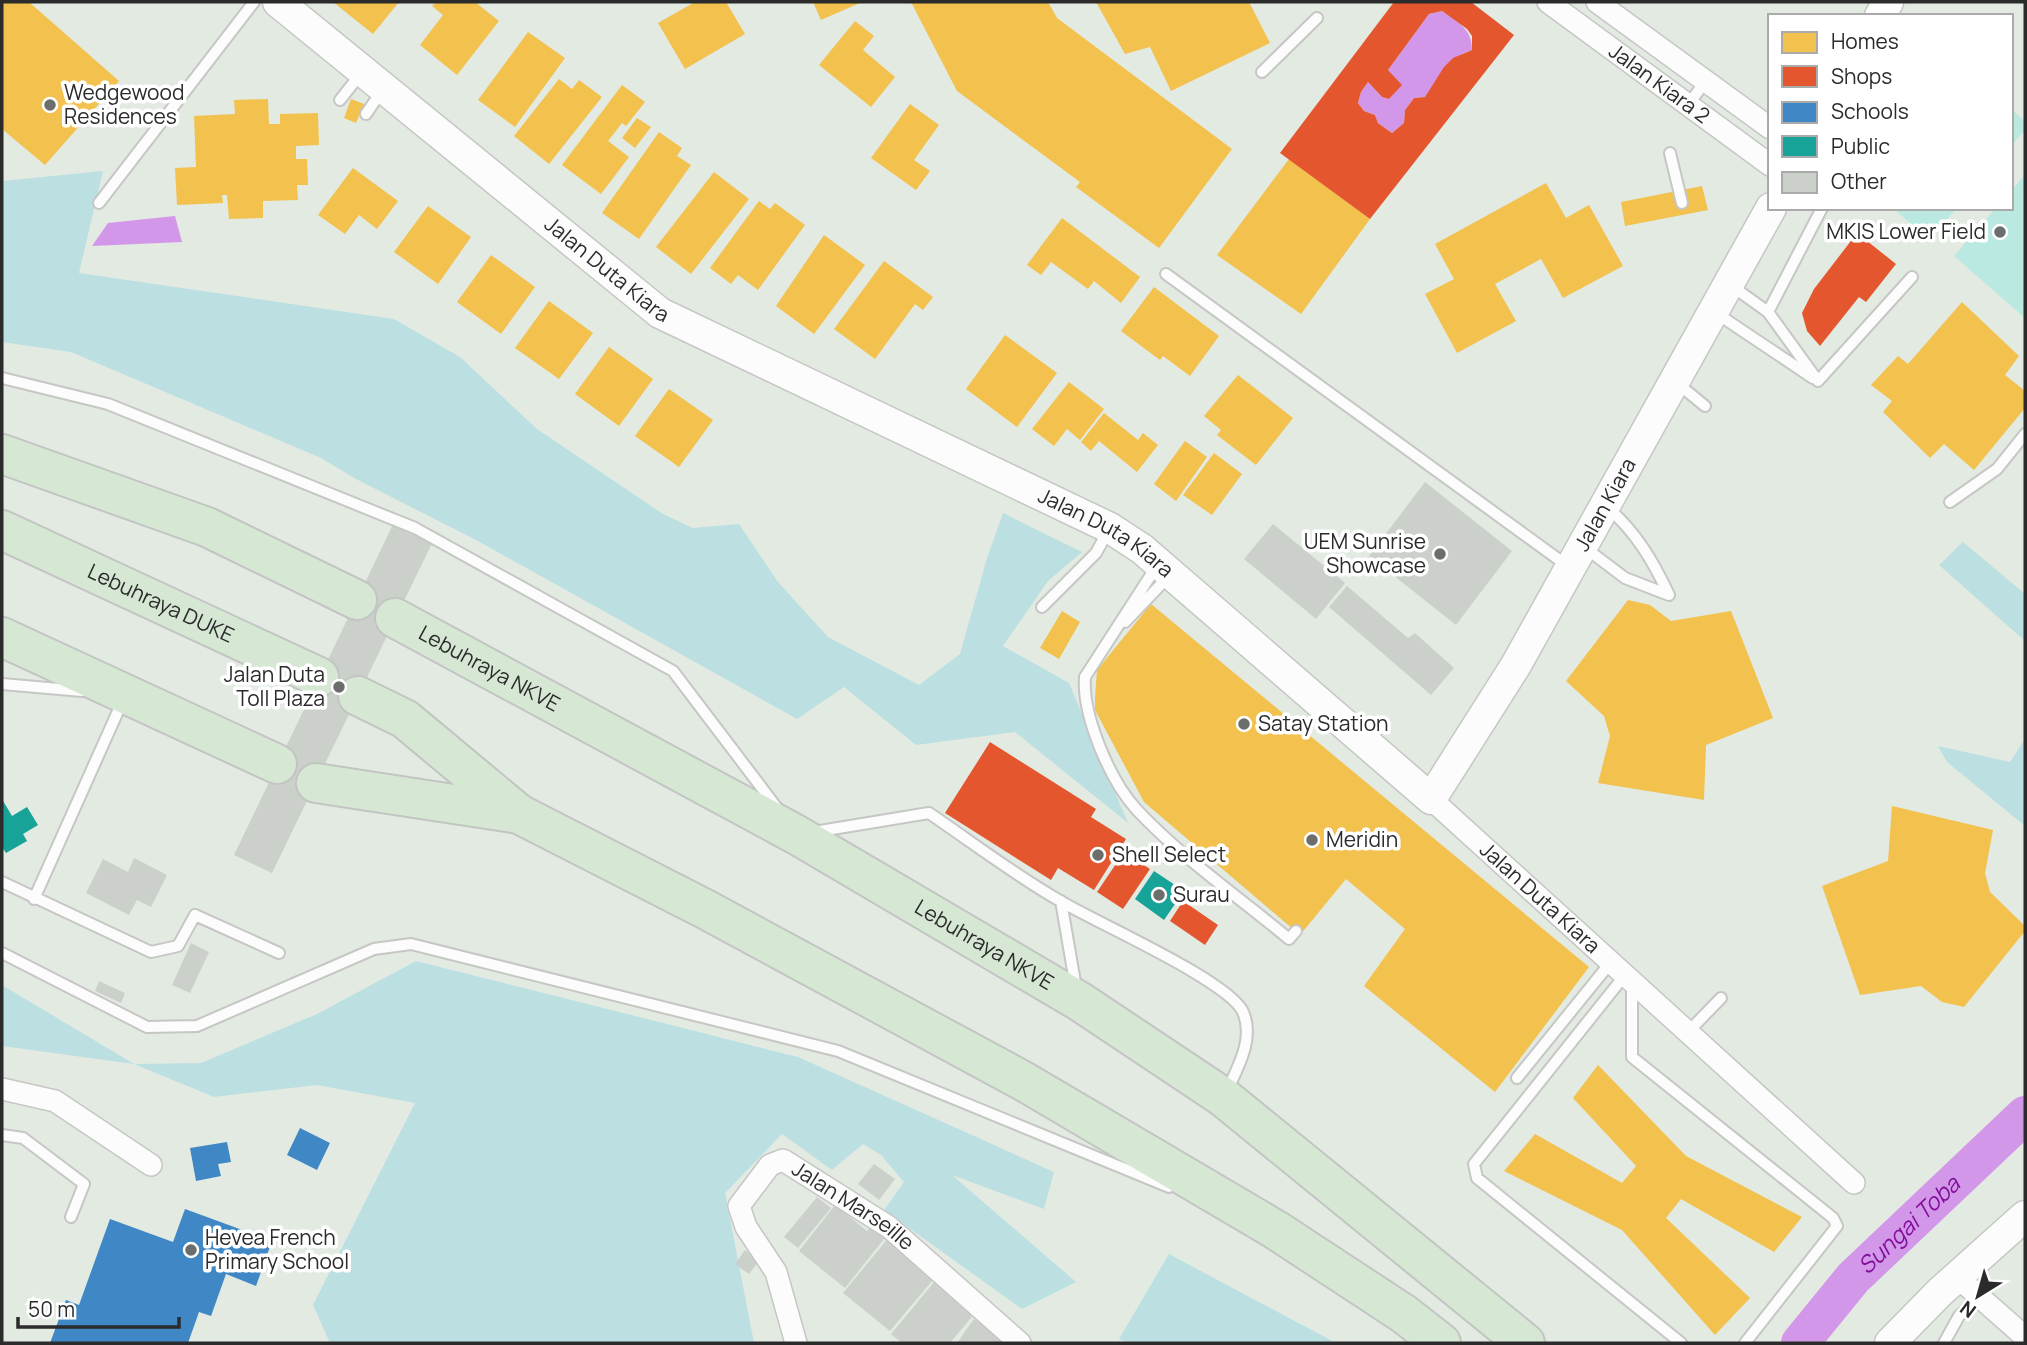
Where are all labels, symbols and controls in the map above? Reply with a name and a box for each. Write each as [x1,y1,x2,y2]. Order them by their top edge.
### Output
legend [1768,14,2013,210]
text: Homes [1831,27,1899,55]
street label: Jalan Kiara 2 [1604,36,1716,129]
text: Shops [1831,62,1892,90]
place label: Wedgewood Residences [64,78,184,130]
marker: Wedgewood Residences [42,97,58,113]
text: Schools [1831,97,1909,125]
text: Public [1831,132,1890,160]
text: Other [1831,167,1887,195]
street label: Jalan Duta Kiara [539,210,674,328]
place label: MKIS Lower Field [1826,217,1986,245]
marker: MKIS Lower Field [1992,224,2008,240]
street label: Jalan Kiara [1567,453,1642,556]
street label: Jalan Duta Kiara [1034,481,1180,583]
place label: UEM Sunrise Showcase [1304,527,1426,579]
marker: UEM Sunrise Showcase [1432,546,1448,562]
street label: Lebuhraya DUKE [83,557,239,649]
street label: Lebuhraya NKVE [414,618,565,717]
place label: Jalan Duta Toll Plaza [224,660,325,712]
marker: Jalan Duta Toll Plaza [331,679,347,695]
place label: Satay Station [1258,709,1389,737]
marker: Satay Station [1236,716,1252,732]
place label: Meridin [1326,825,1398,853]
marker: Meridin [1304,832,1320,848]
street label: Jalan Duta Kiara [1474,835,1607,959]
place label: Shell Select [1112,840,1226,868]
marker: Shell Select [1090,847,1106,863]
place label: Surau [1173,880,1230,908]
marker: Surau [1151,887,1167,903]
street label: Lebuhraya NKVE [910,892,1059,996]
street label: Jalan Marseille [787,1154,921,1256]
water label: Sungai Toba [1850,1167,1967,1280]
place label: Hevea French Primary School [205,1223,349,1275]
marker: Hevea French Primary School [183,1242,199,1258]
north arrow [1943,1261,2013,1331]
scale bar [18,1286,178,1330]
text: 50 m [28,1295,75,1323]
text: N [1954,1295,1981,1324]

